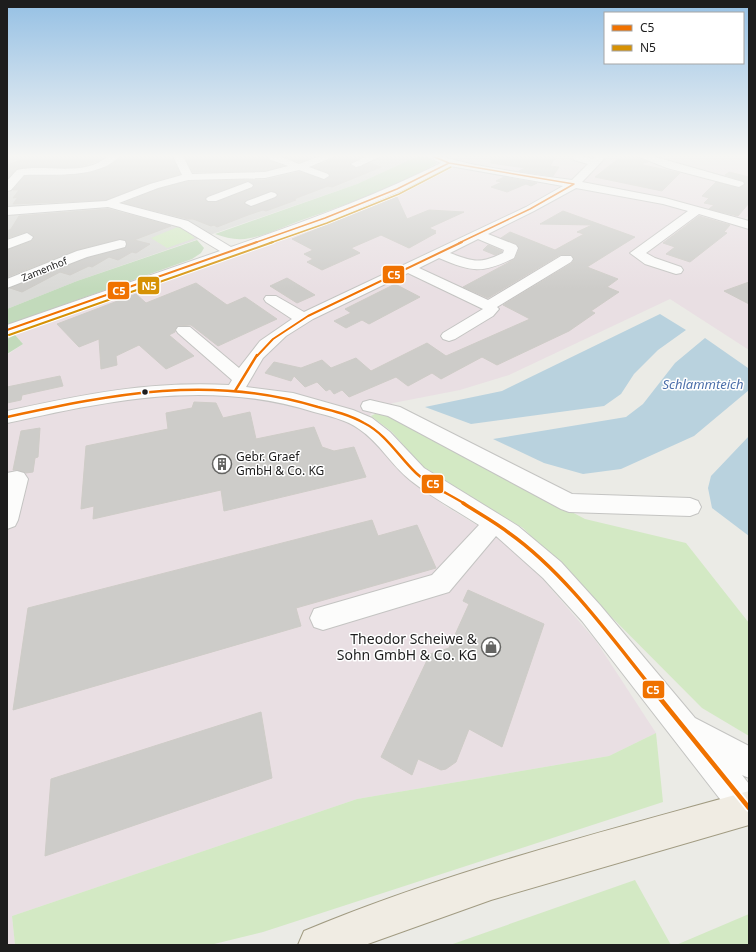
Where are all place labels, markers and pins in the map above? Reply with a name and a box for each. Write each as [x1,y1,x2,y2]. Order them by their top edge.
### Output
unlabelled marker [140,387,150,397]
place label: Gebr. Graef GmbH & Co. KG [236,448,324,479]
building icon: Gebr. Graef GmbH & Co. KG [211,453,233,475]
place label: Theodor Scheiwe & Sohn GmbH & Co. KG [337,629,478,664]
shop icon: Theodor Scheiwe & Sohn GmbH & Co. KG [480,636,502,658]

